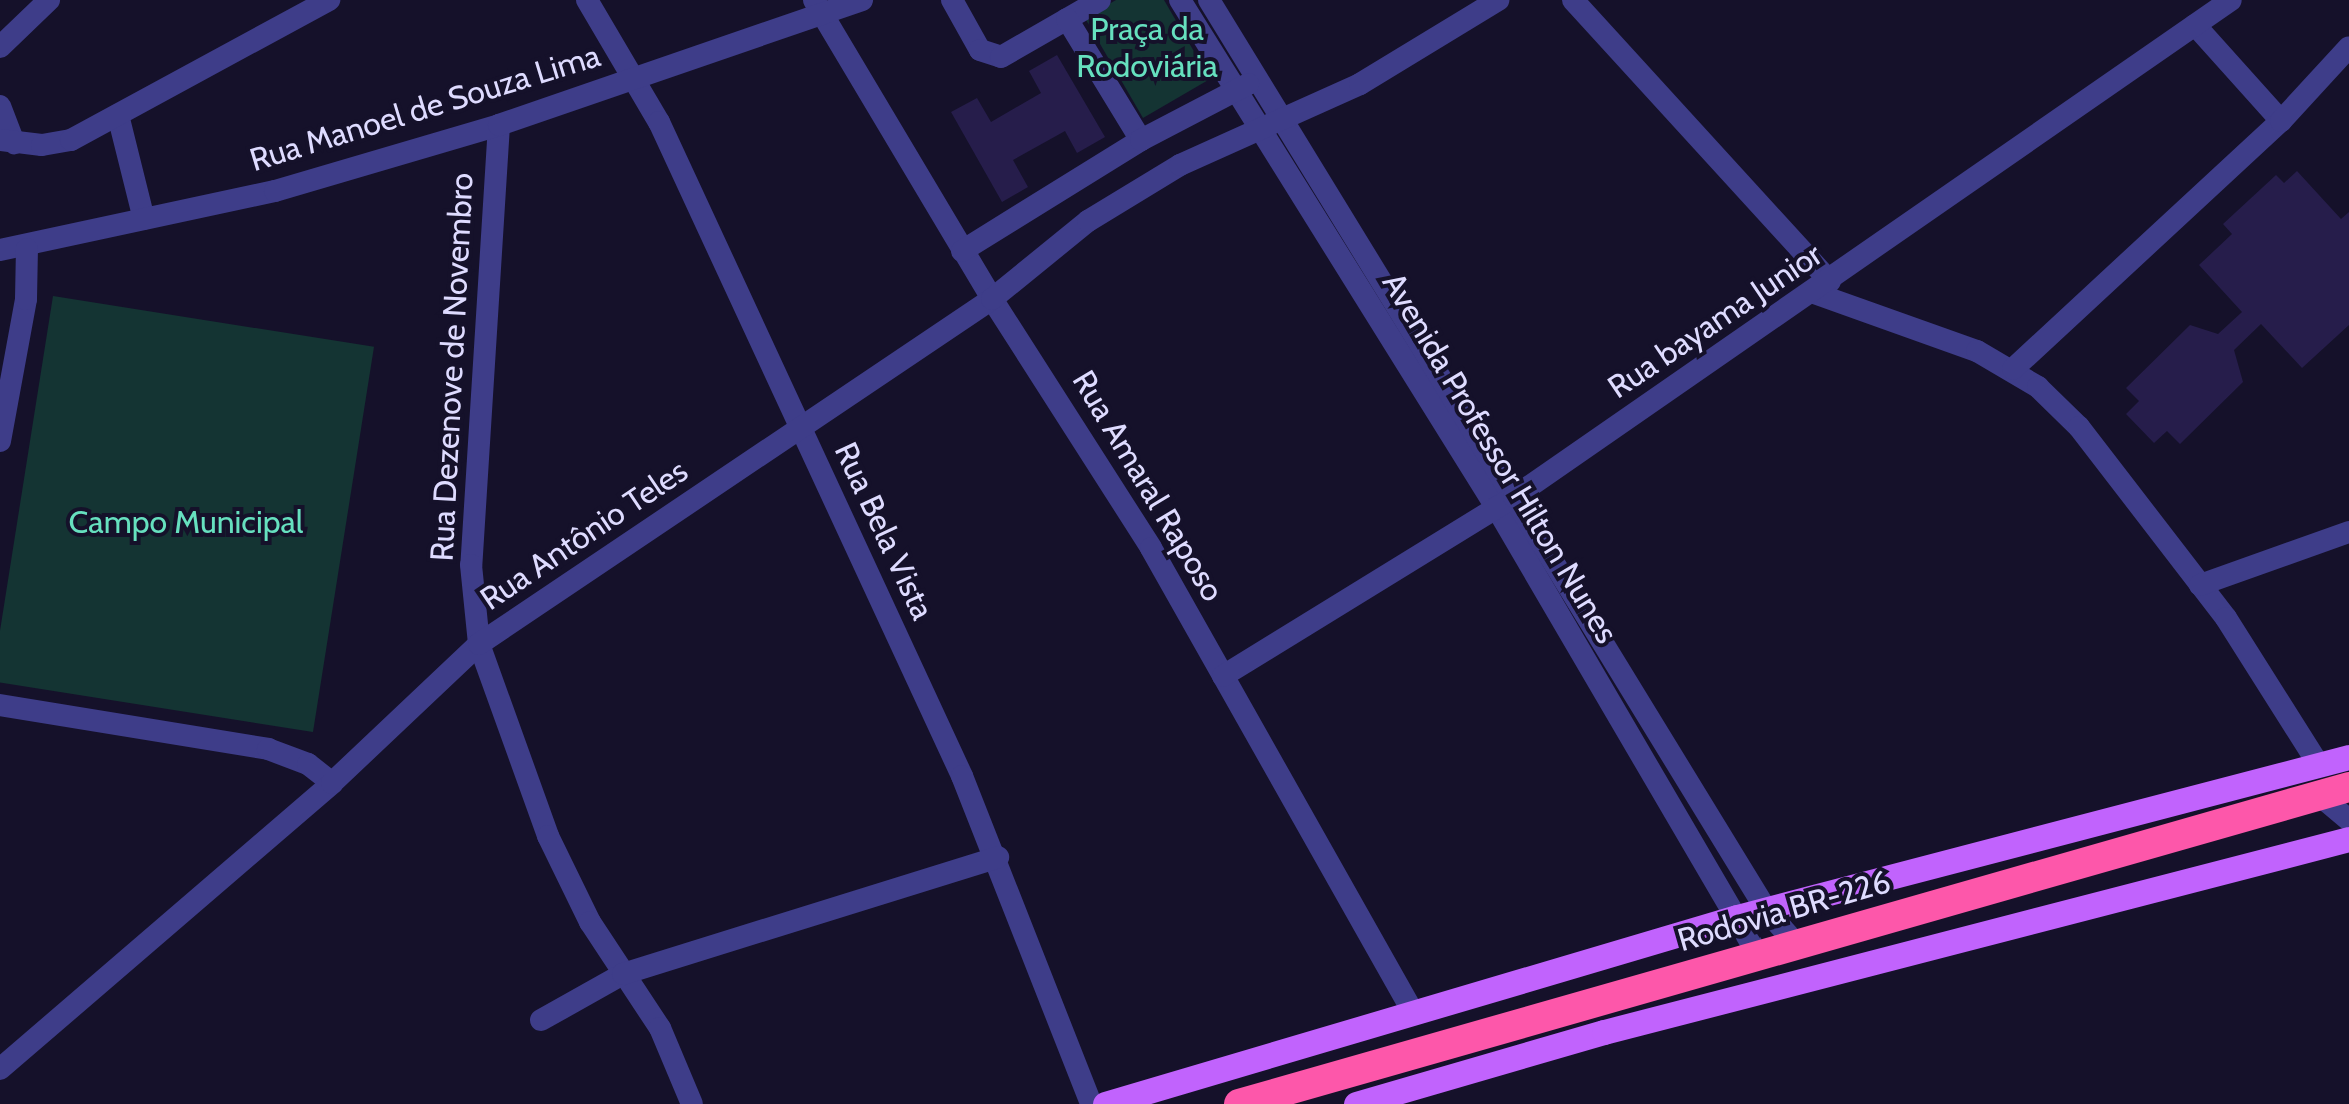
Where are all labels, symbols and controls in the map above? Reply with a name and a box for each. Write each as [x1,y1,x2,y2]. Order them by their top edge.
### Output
park label: Praça da Rodoviária [1076,11,1218,86]
street label: Rua Manoel de Souza Lima [245,36,605,180]
street label: Rua Dezenove de Novembro [423,172,481,562]
street label: Rua bayama Junior [1601,235,1829,407]
street label: Avenida Professor Hilton Nunes [1374,266,1626,650]
street label: Rua Amaral Raposo [1064,364,1232,608]
street label: Rua Bela Vista [826,436,942,626]
street label: Rua Antônio Teles [473,452,695,618]
park label: Campo Municipal [69,503,303,541]
street label: Rodovia BR-226 [1673,862,1895,960]

